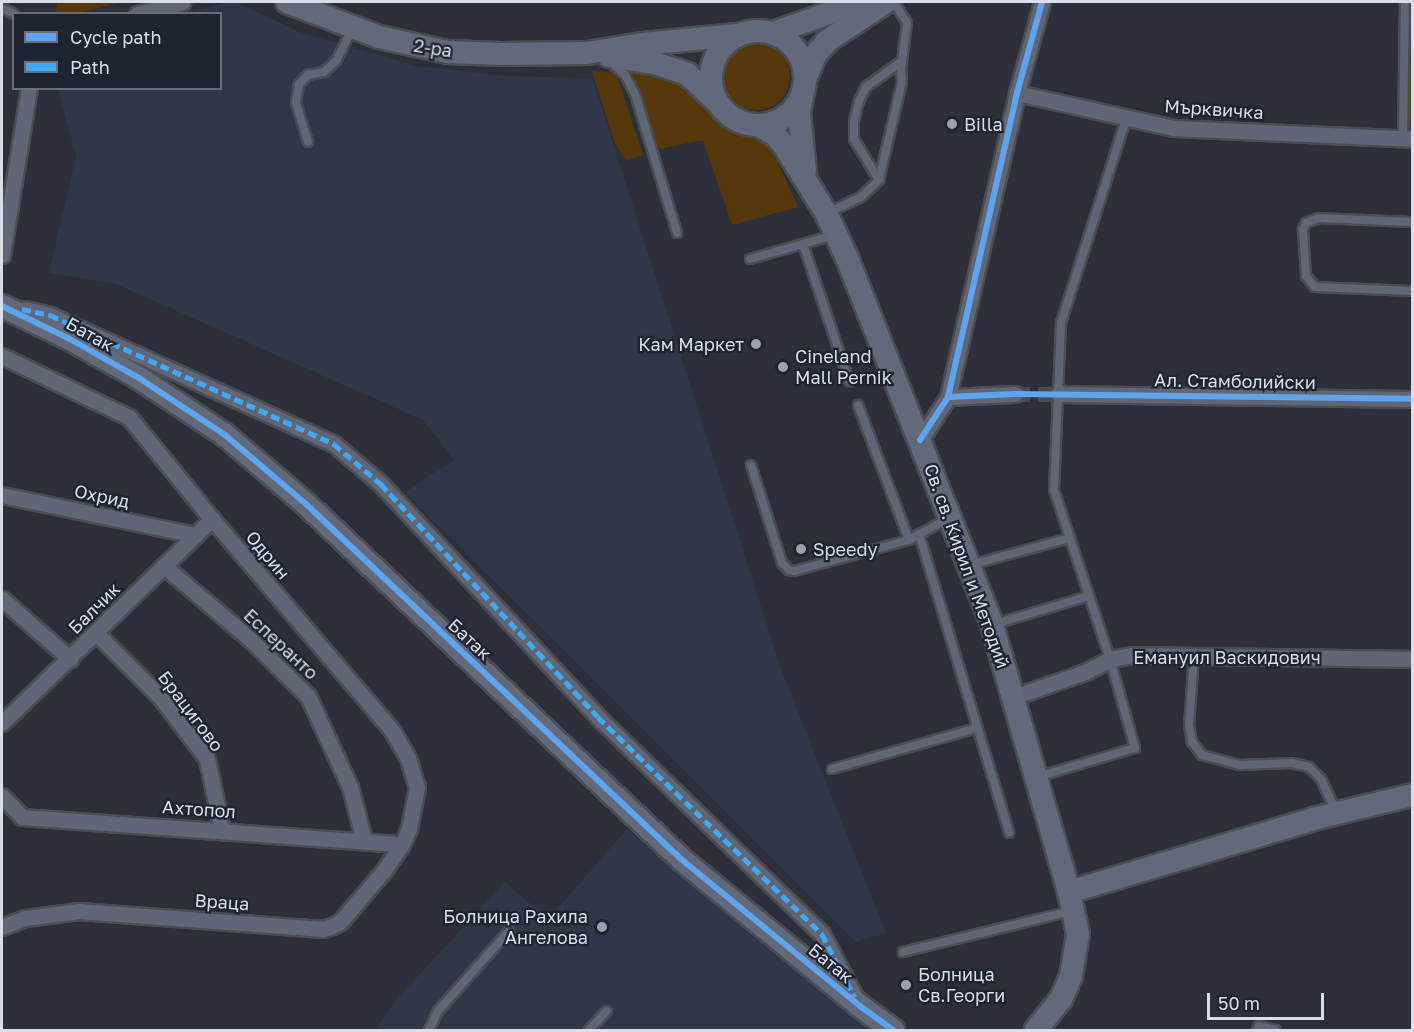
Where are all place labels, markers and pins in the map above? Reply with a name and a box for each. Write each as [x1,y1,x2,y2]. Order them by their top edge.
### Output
place label: Billa [964,113,1003,135]
marker: Billa [945,117,959,131]
place label: Кам Маркет [638,333,744,355]
marker: Кам Маркет [749,337,763,351]
place label: Cineland Mall Pernik [795,346,892,388]
marker: Cineland Mall Pernik [776,360,790,374]
place label: Speedy [813,538,878,560]
marker: Speedy [794,542,808,556]
place label: Болница Рахила Ангелова [443,906,588,948]
marker: Болница Рахила Ангелова [593,918,611,936]
place label: Болница Св.Георги [918,964,1005,1006]
marker: Болница Св.Георги [899,978,913,992]

